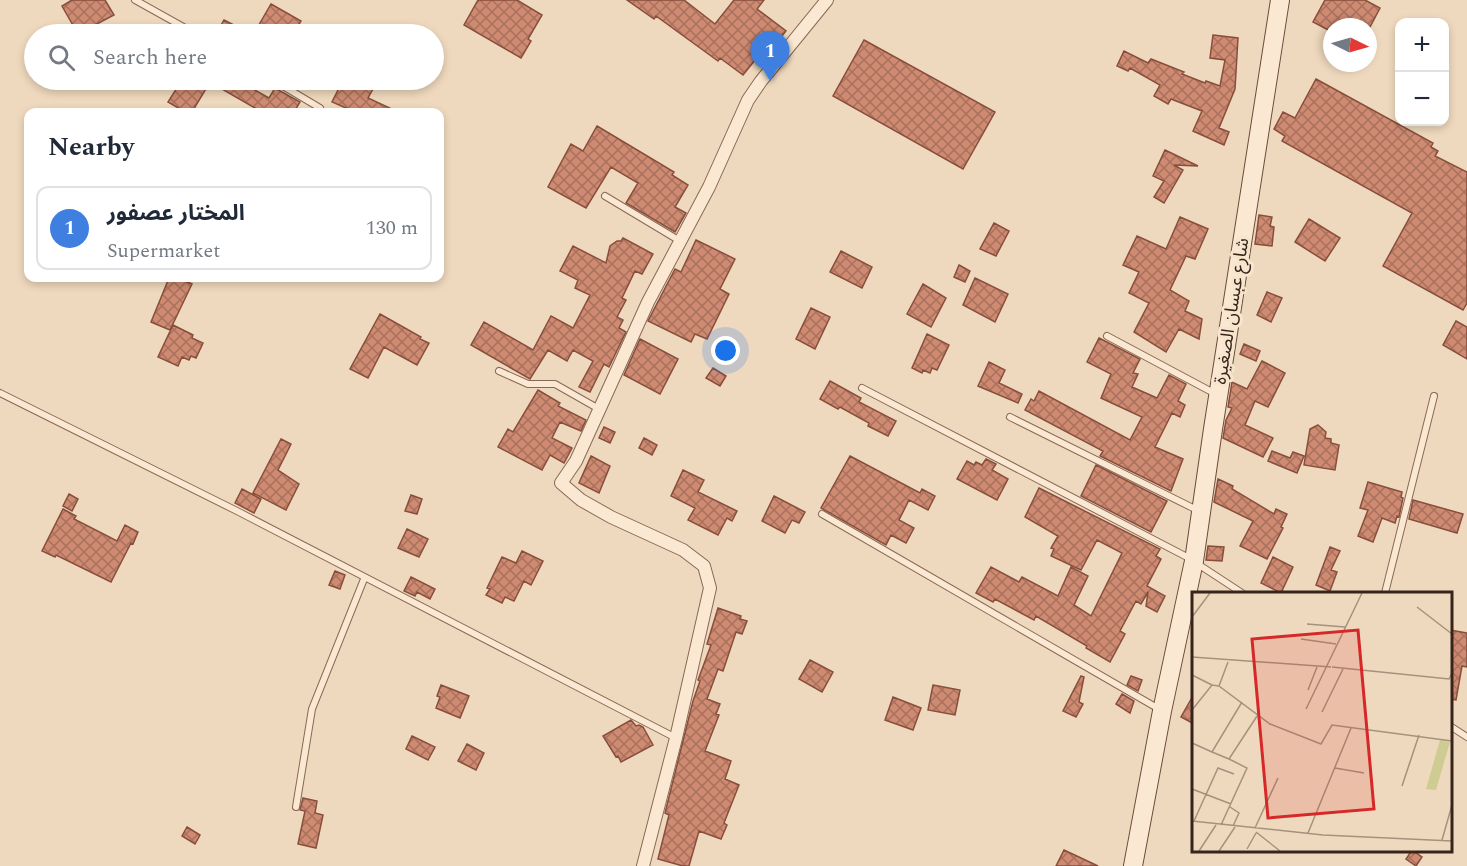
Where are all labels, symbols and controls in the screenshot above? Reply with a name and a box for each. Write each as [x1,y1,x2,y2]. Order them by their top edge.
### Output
north arrow [1323,18,1377,72]
map controls [1395,18,1449,126]
button: + [1395,18,1449,72]
search box [24,24,444,90]
pin: 1 [750,32,790,81]
icon: search [45,41,78,74]
text: Search here [93,41,207,74]
button: − [1395,72,1449,126]
text: Nearby [48,127,134,167]
text: المختار عصفور [107,197,245,230]
text: 1 [64,213,75,243]
text: 130 m [366,213,418,243]
text: Supermarket [107,236,220,266]
street label: شارع عبسان الصغيرة [1207,236,1256,386]
your location [711,336,740,365]
inset map [1192,592,1452,851]

